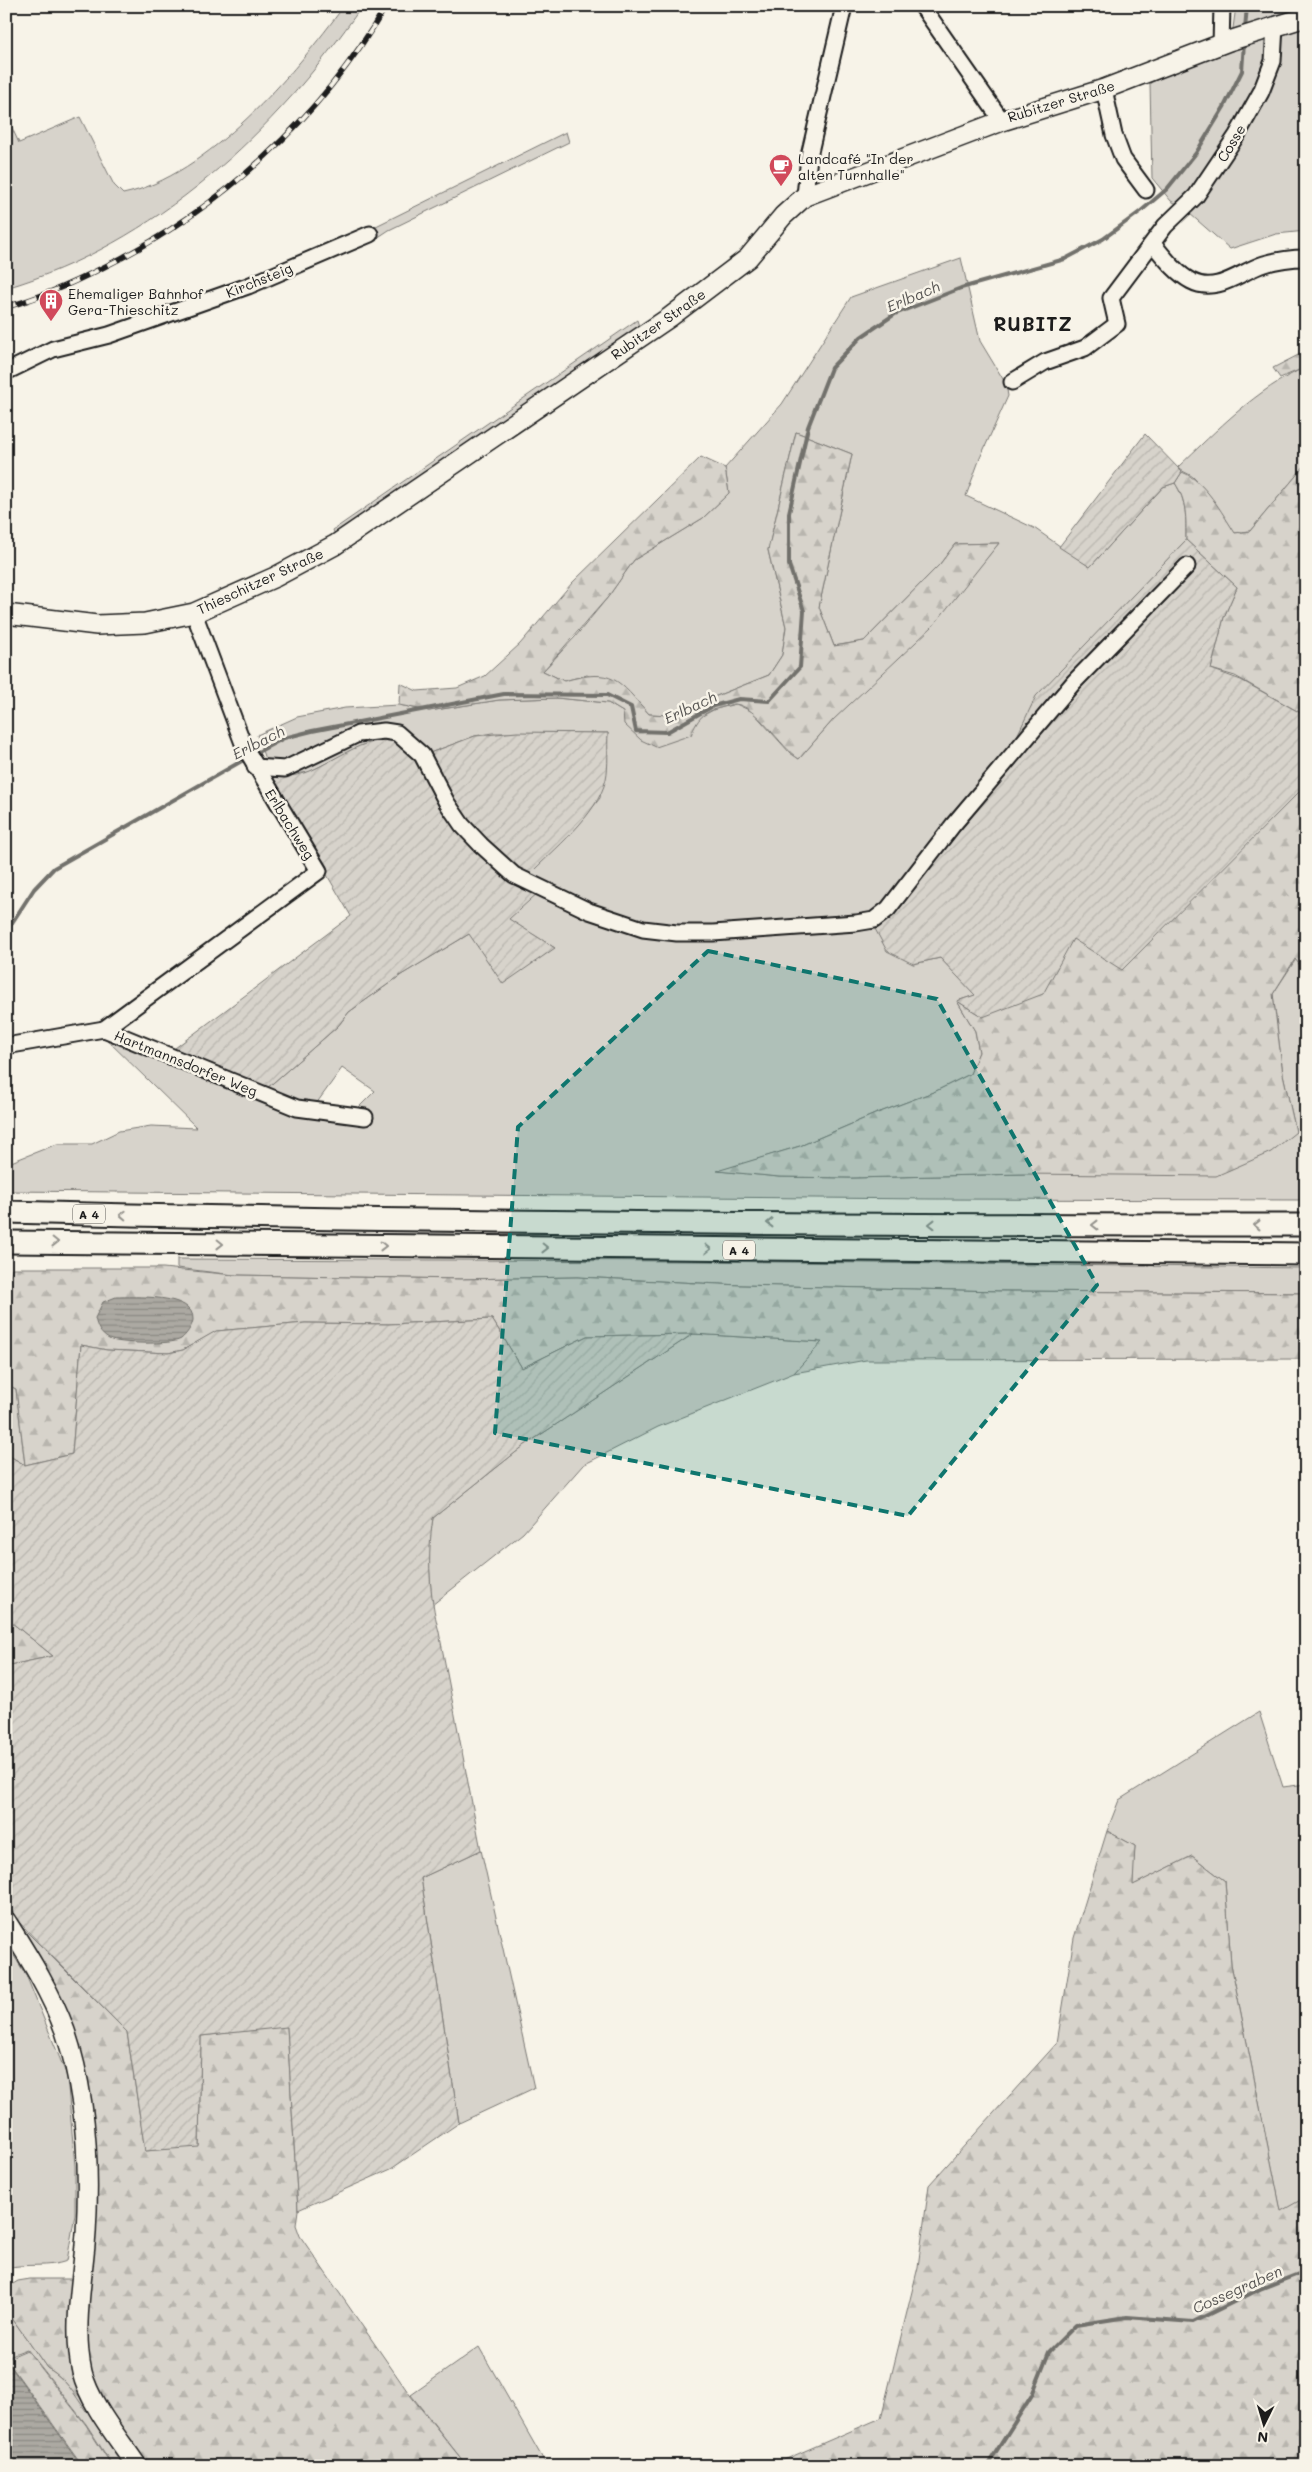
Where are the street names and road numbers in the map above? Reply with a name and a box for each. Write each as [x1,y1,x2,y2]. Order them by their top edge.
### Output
street label: Rubitzer Straße [1005,76,1117,126]
street label: Cosse [1212,121,1250,165]
street label: Kirchsteig [223,258,295,302]
street label: Rubitzer Straße [607,284,709,364]
street label: Thieschitzer Straße [194,543,326,619]
street label: Erlbachweg [261,785,319,863]
street label: Hartmannsdorfer Weg [112,1026,260,1100]
road number: A 4 [73,1204,105,1224]
road number: A 4 [723,1240,755,1260]

